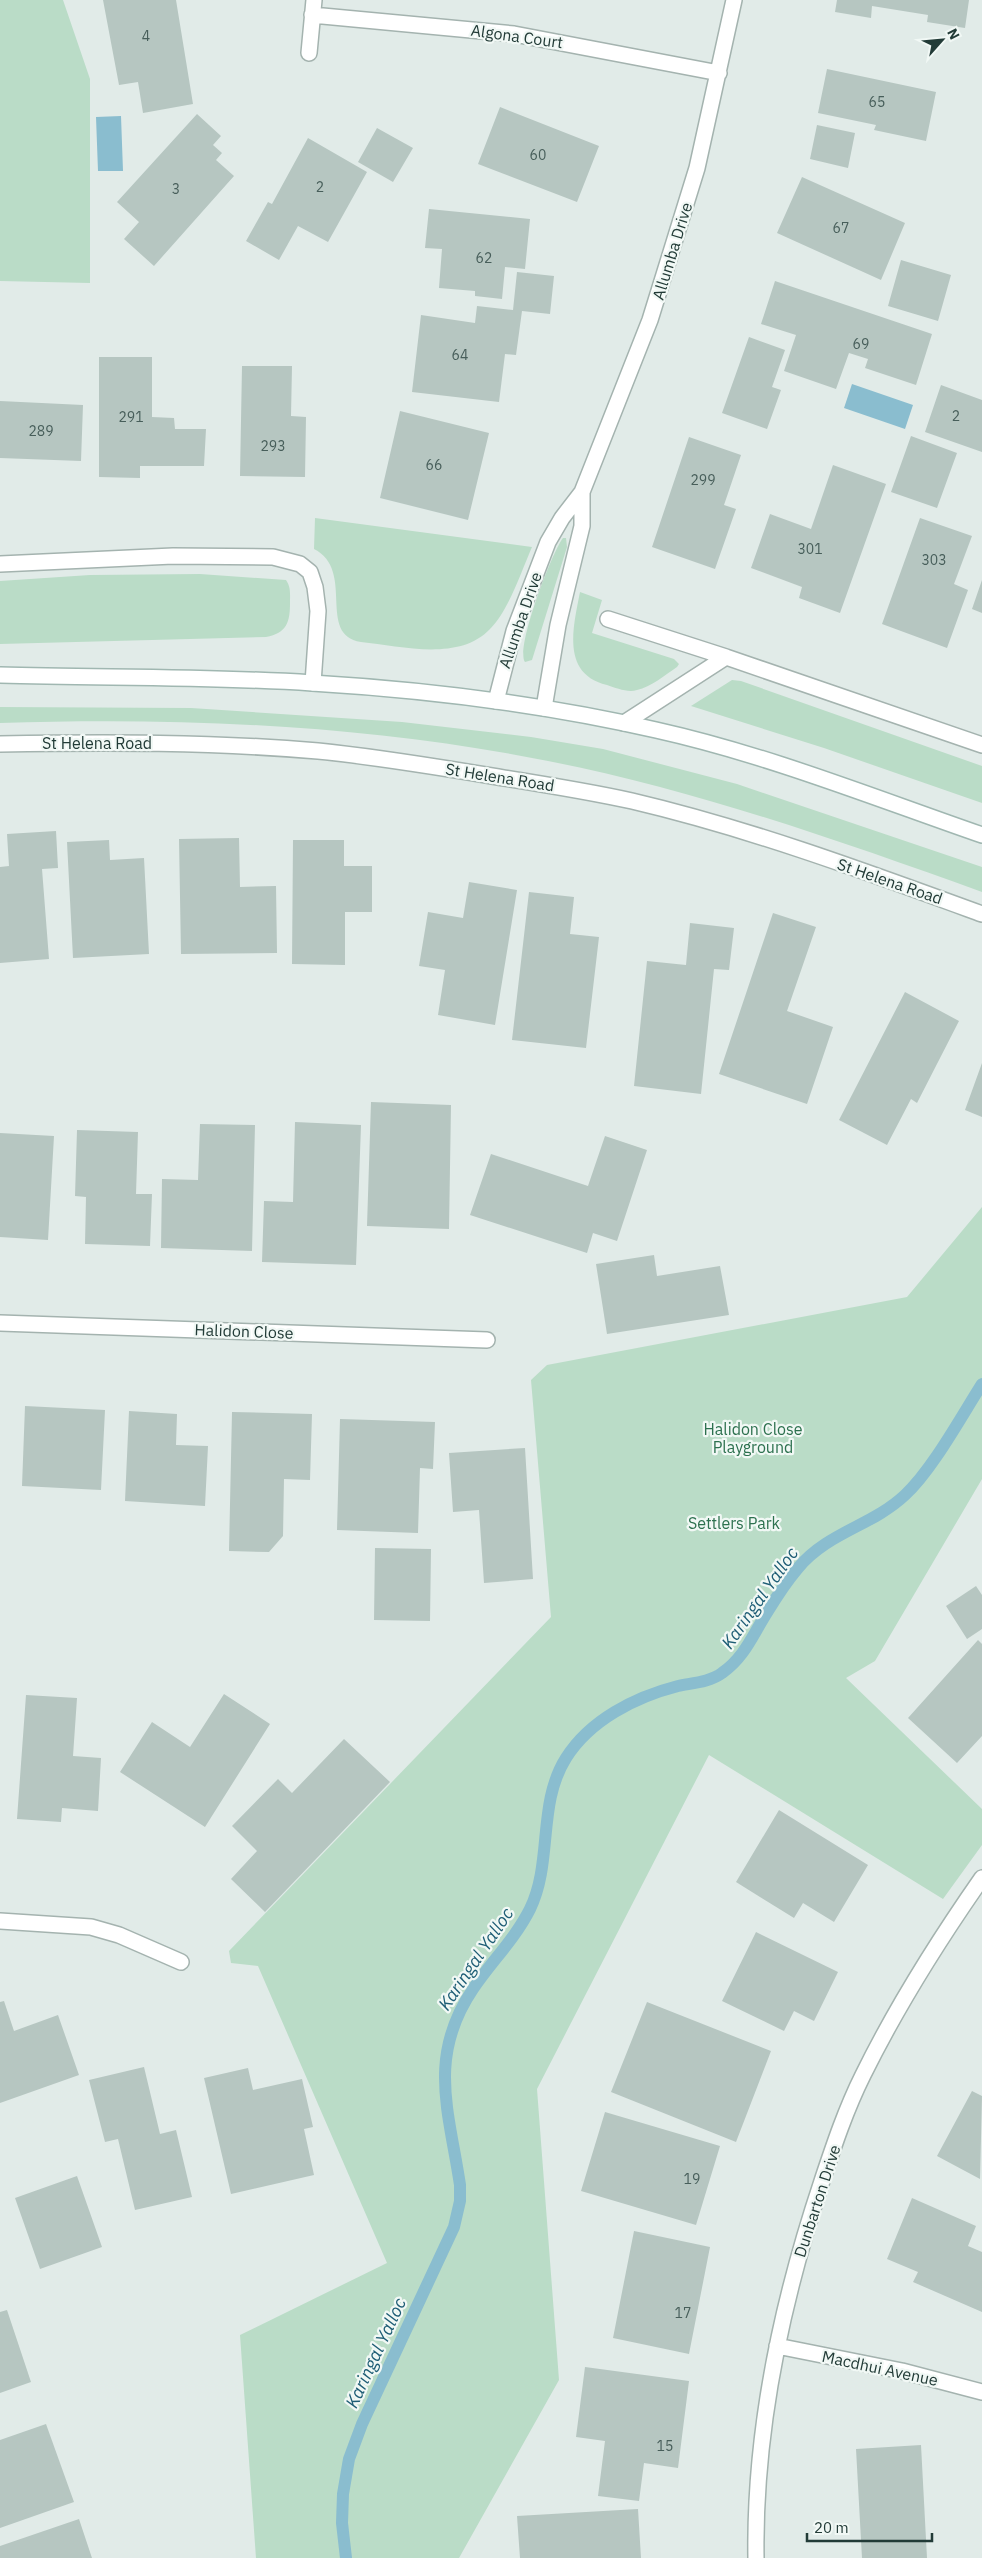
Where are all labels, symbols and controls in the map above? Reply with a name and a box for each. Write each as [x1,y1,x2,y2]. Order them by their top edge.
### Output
north arrow [917,15,967,65]
street label: Algona Court [470,20,564,52]
text: N [943,25,964,43]
house number: 4 [142,27,150,45]
house number: 65 [869,93,885,111]
house number: 60 [530,146,546,164]
house number: 2 [316,178,324,196]
house number: 3 [172,180,180,198]
street label: Allumba Drive [648,200,696,302]
house number: 67 [833,219,849,237]
house number: 62 [476,249,492,267]
house number: 69 [853,335,869,353]
house number: 64 [452,346,468,364]
house number: 2 [952,407,960,425]
house number: 291 [118,408,144,426]
house number: 289 [28,422,54,440]
house number: 293 [260,437,286,455]
house number: 66 [426,456,442,474]
house number: 299 [690,471,716,489]
house number: 301 [797,540,823,558]
house number: 303 [921,551,947,569]
street label: Allumba Drive [494,569,546,671]
street label: St Helena Road [42,733,152,753]
street label: St Helena Road [444,759,556,795]
street label: St Helena Road [835,854,945,908]
street label: Halidon Close [194,1319,294,1343]
park label: Halidon Close Playground [703,1419,803,1457]
park label: Settlers Park [688,1513,781,1533]
water label: Karingal Yalloc [716,1542,803,1653]
water label: Karingal Yalloc [433,1903,519,2014]
street label: Dunbarton Drive [789,2142,845,2260]
house number: 19 [684,2170,700,2188]
water label: Karingal Yalloc [340,2294,411,2412]
house number: 17 [675,2304,691,2322]
street label: Macdhui Avenue [820,2346,940,2390]
house number: 15 [657,2437,673,2455]
scale bar [807,2510,932,2542]
text: 20 m [814,2518,849,2537]

